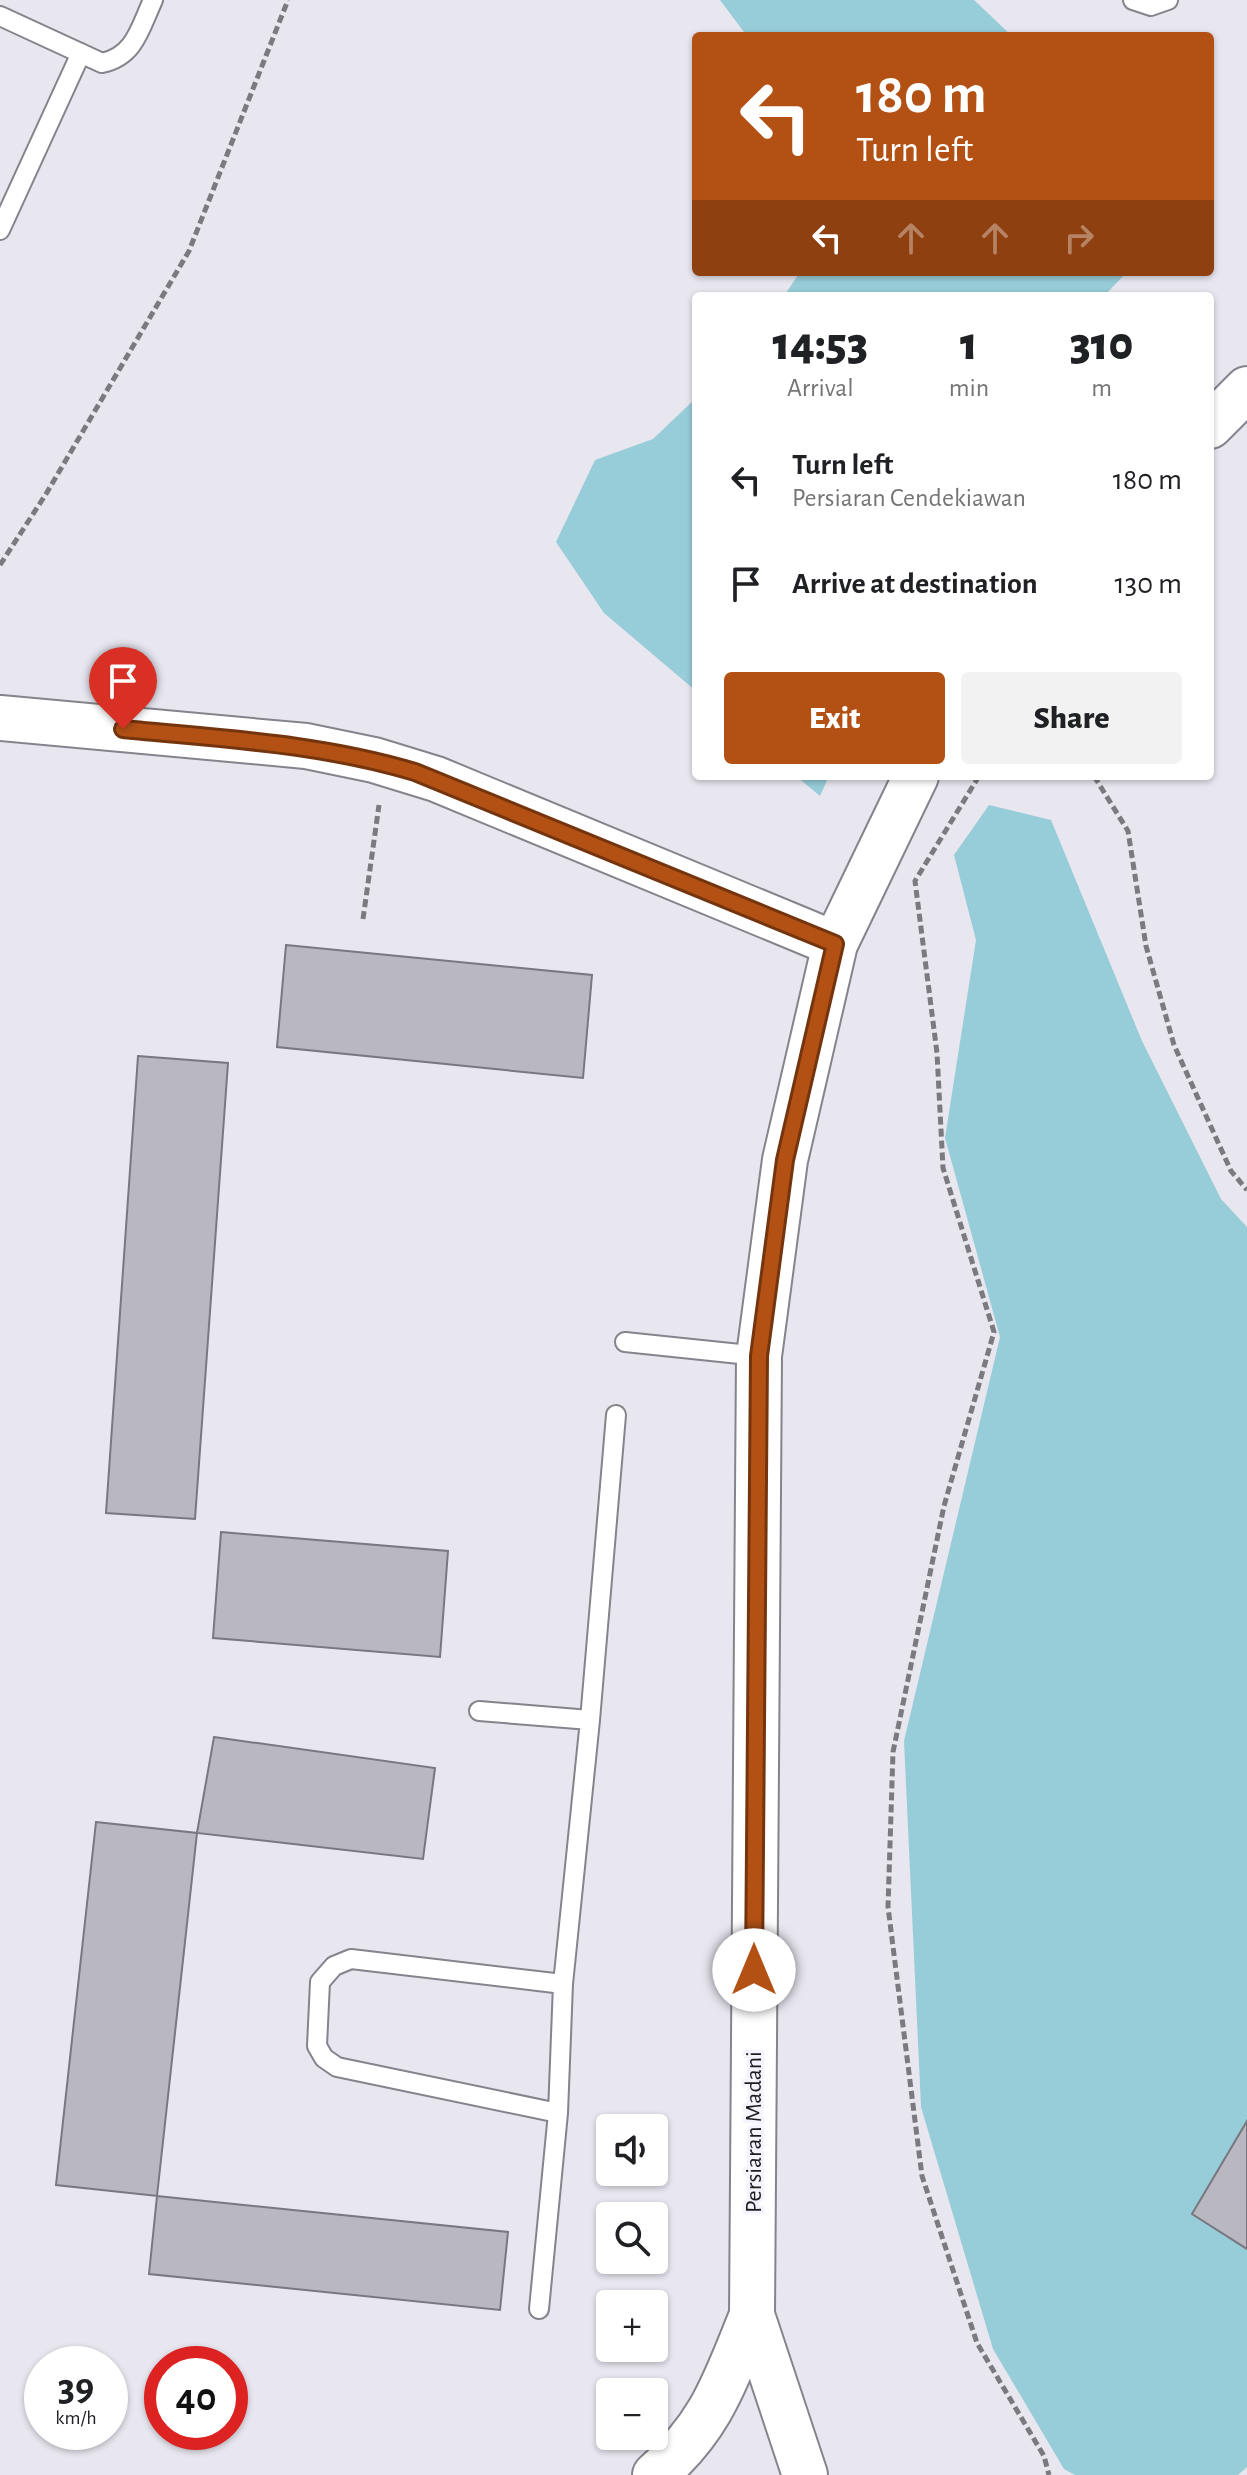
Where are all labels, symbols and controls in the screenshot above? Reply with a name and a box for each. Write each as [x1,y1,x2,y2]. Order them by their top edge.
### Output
icon: left [724,64,828,168]
text: 180 m [856,67,987,123]
text: Turn left [856,132,973,168]
icon: left [805,216,849,260]
icon: ahead [889,216,933,260]
icon: ahead [973,216,1017,260]
icon: right [1057,216,1101,260]
text: 14:53 [773,321,868,369]
text: 1 [960,321,978,369]
text: 310 [1070,321,1133,369]
text: Arrival [787,375,854,401]
text: min [949,375,989,401]
text: m [1091,375,1112,401]
text: Turn left [792,450,893,480]
icon: left [724,458,768,502]
text: 180 m [1113,465,1182,495]
text: Persiaran Cendekiawan [792,485,1026,511]
icon: arrive [724,562,768,606]
text: Arrive at destination [792,569,1038,599]
text: 130 m [1115,569,1182,599]
pin [89,647,157,729]
icon: arrive [101,659,145,703]
button: Exit [724,672,945,764]
button: Share [961,672,1182,764]
position arrow [712,1928,796,2012]
street label: Persiaran Madani [742,2051,766,2213]
map controls [596,2114,668,2450]
button: sound [596,2114,668,2186]
button: search [596,2202,668,2274]
button: + [596,2290,668,2362]
speed limit sign: 40 [144,2346,248,2450]
text: 39 [58,2368,94,2408]
button: − [596,2378,668,2450]
text: km/h [55,2408,97,2428]

